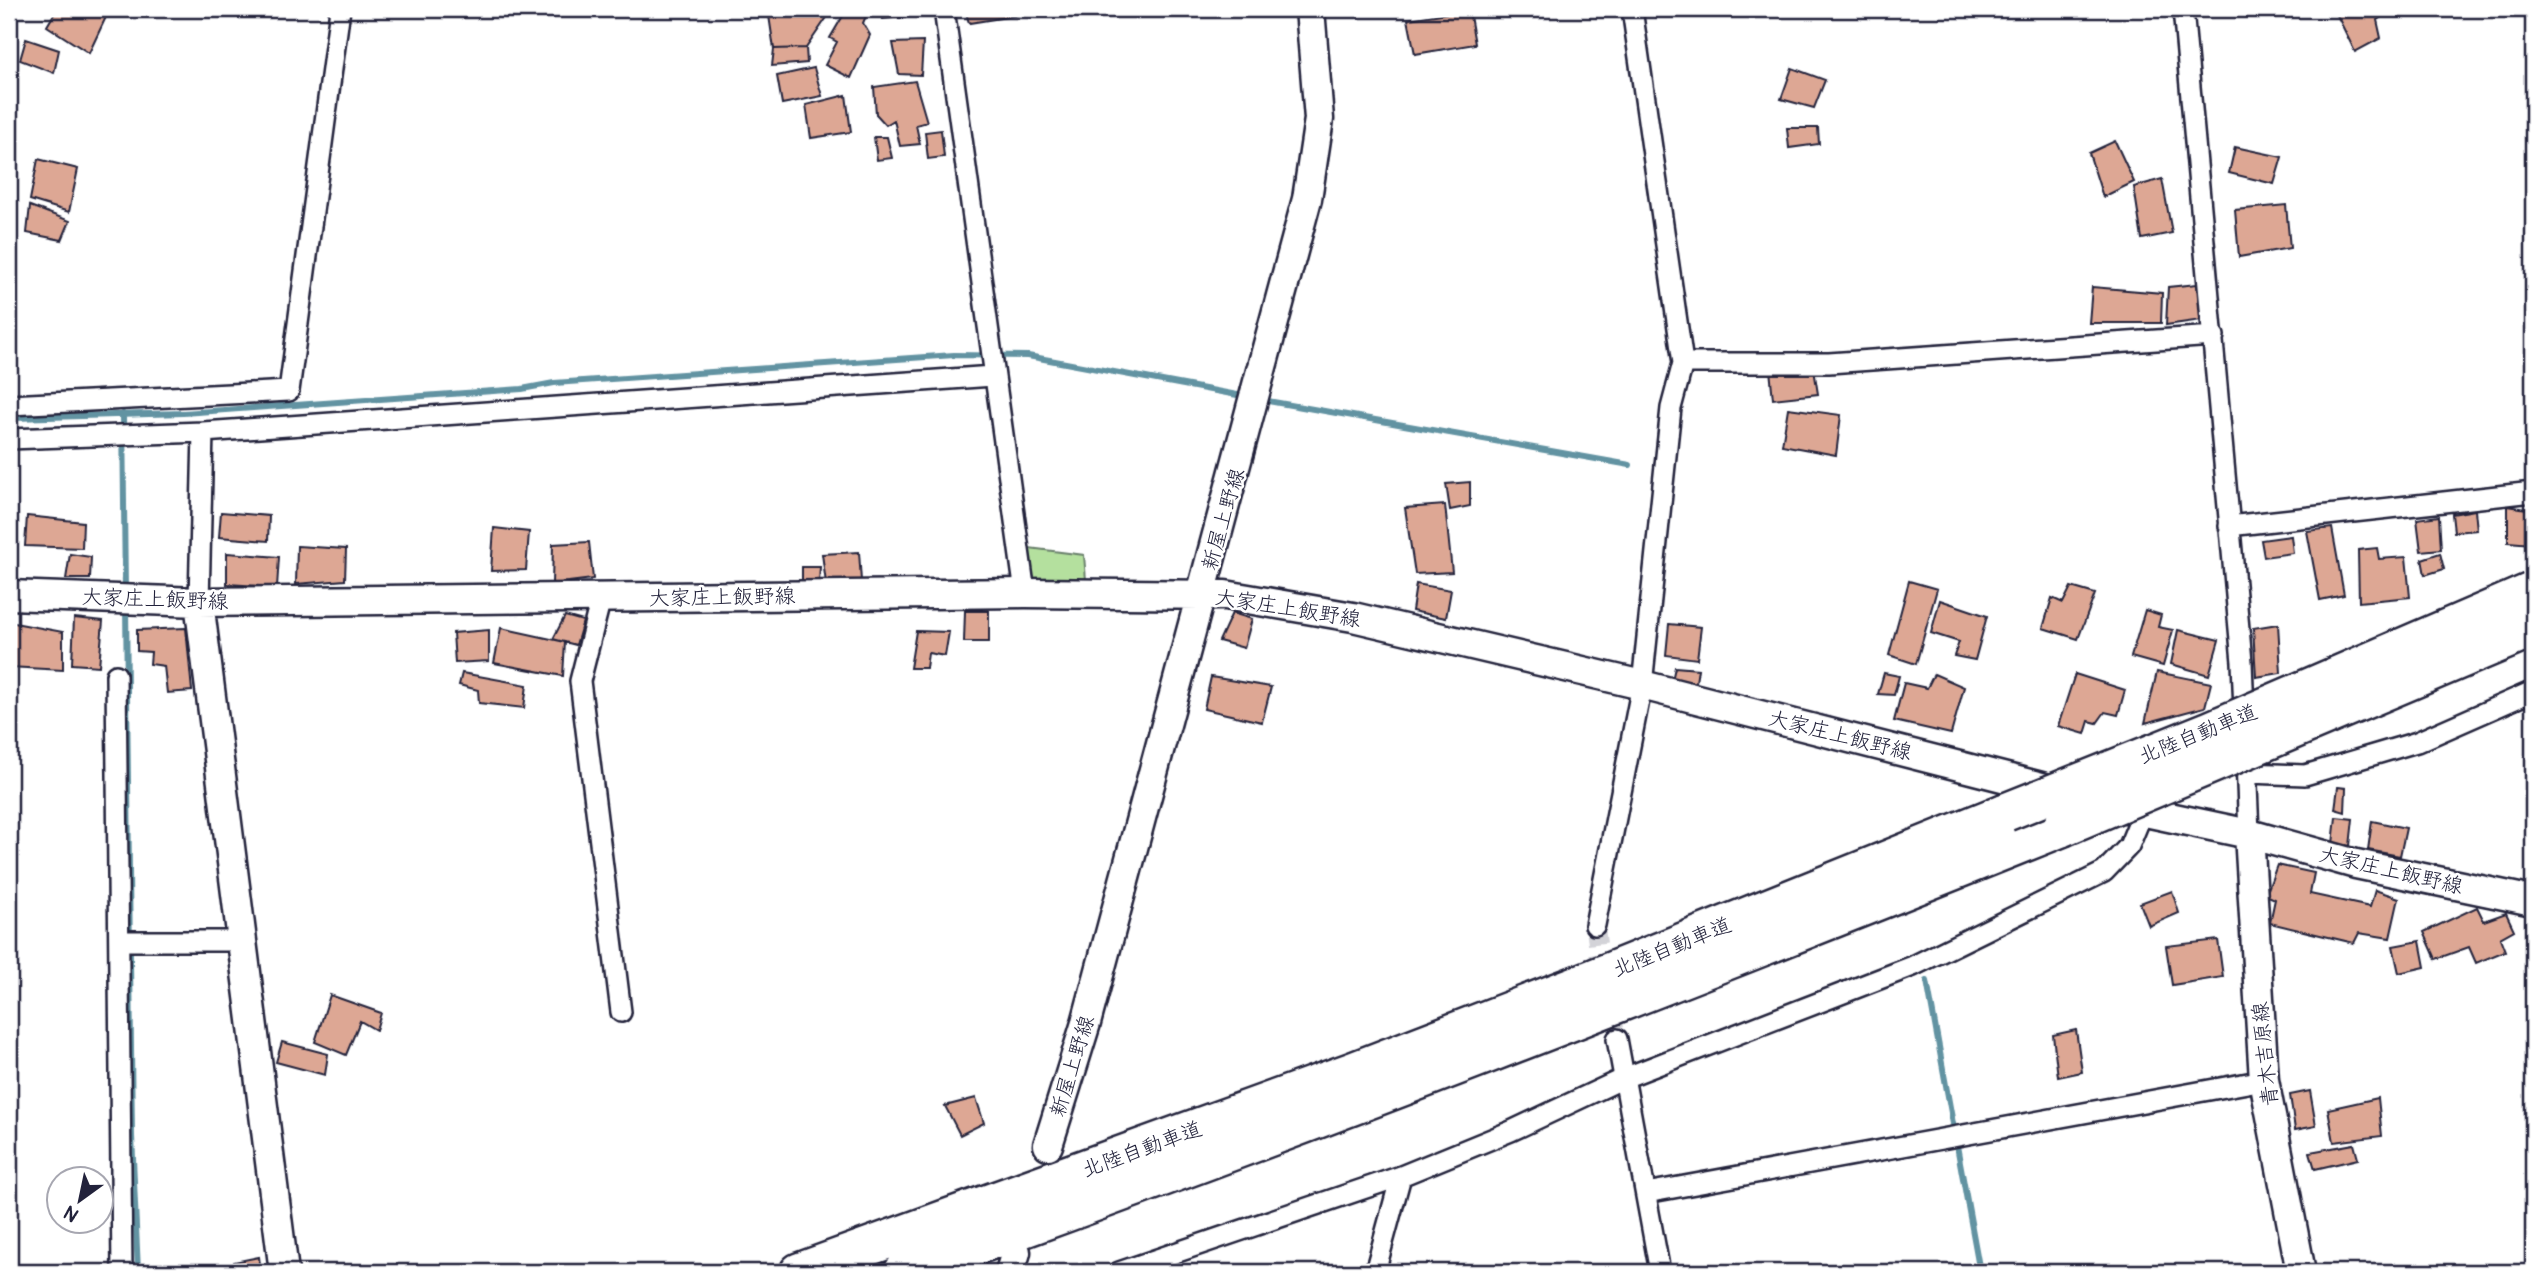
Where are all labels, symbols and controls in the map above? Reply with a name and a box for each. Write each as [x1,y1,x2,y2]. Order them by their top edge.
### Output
street label: 新屋上野線 [1196,465,1251,573]
street label: 大家庄上飯野線 [81,583,229,616]
street label: 大家庄上飯野線 [648,583,796,612]
street label: 大家庄上飯野線 [1213,584,1363,633]
street label: 北陸自動車道 [2135,698,2262,771]
street label: 大家庄上飯野線 [1765,705,1914,766]
street label: 大家庄上飯野線 [2316,841,2466,900]
street label: 北陸自動車道 [1609,911,1736,984]
street label: 青木吉原線 [2247,1000,2284,1108]
street label: 新屋上野線 [1044,1012,1101,1120]
street label: 北陸自動車道 [1078,1115,1206,1184]
north arrow [46,1166,116,1236]
text: N [59,1200,83,1227]

